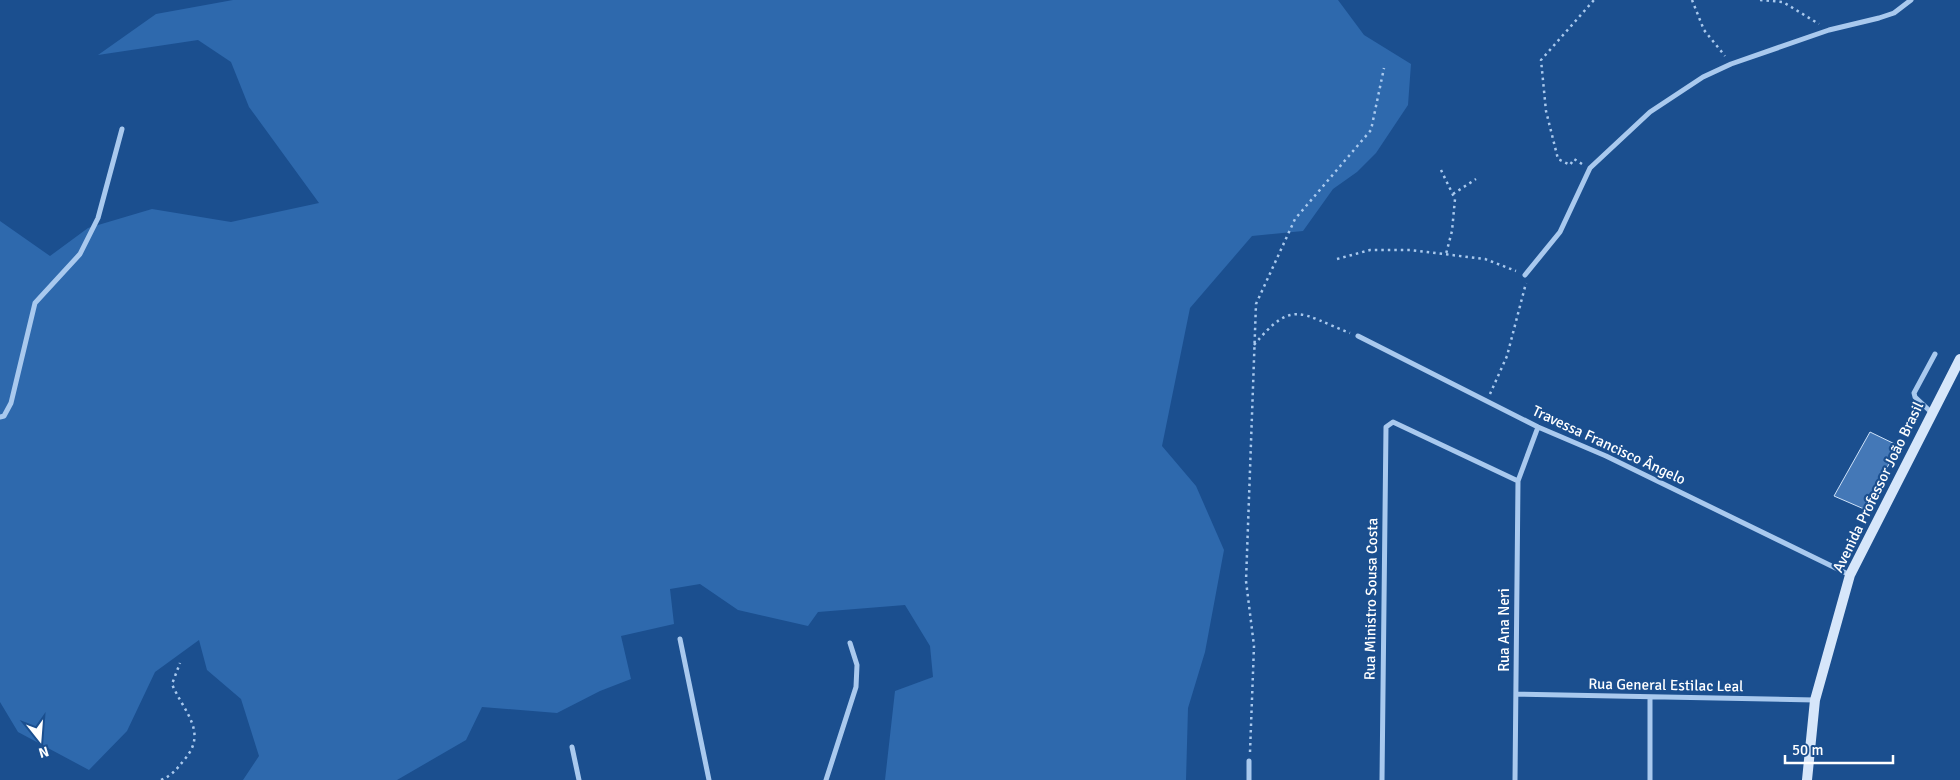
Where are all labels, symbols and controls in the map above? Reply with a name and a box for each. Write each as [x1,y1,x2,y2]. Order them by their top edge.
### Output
street label: Avenida Professor João Brasil [1829,399,1927,575]
street label: Travessa Francisco Ângelo [1529,402,1689,489]
street label: Rua Ministro Sousa Costa [1361,518,1381,680]
street label: Rua Ana Neri [1495,588,1513,672]
street label: Rua General Estilac Leal [1588,675,1744,695]
north arrow [15,715,65,765]
scale bar [1785,732,1892,764]
text: 50 m [1792,741,1823,759]
text: N [37,742,51,762]

